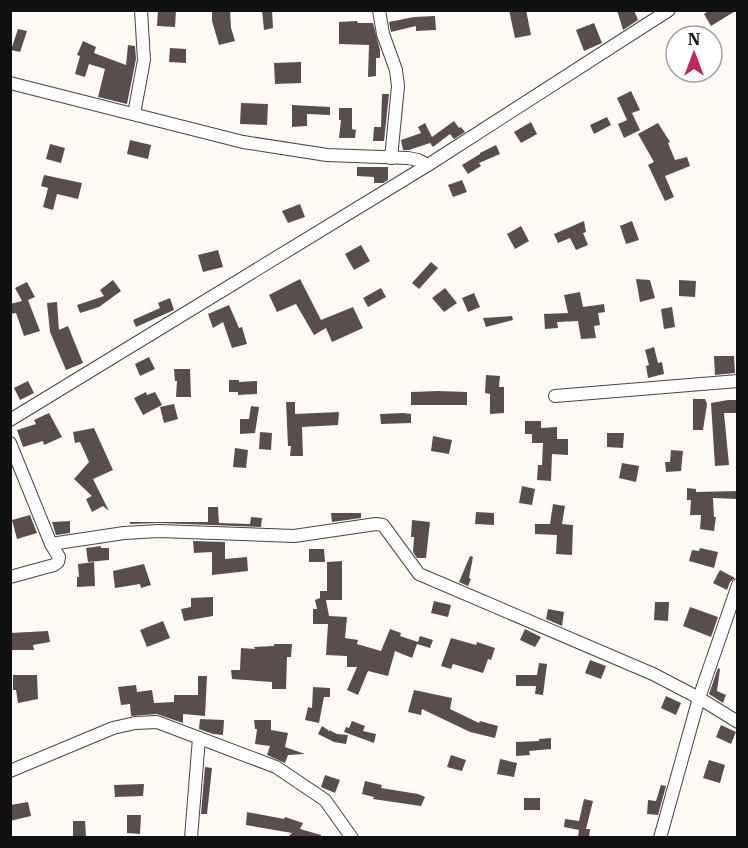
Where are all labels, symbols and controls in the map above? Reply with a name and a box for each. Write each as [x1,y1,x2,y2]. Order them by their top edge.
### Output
north arrow [664,24,724,84]
text: N [688,29,700,49]

